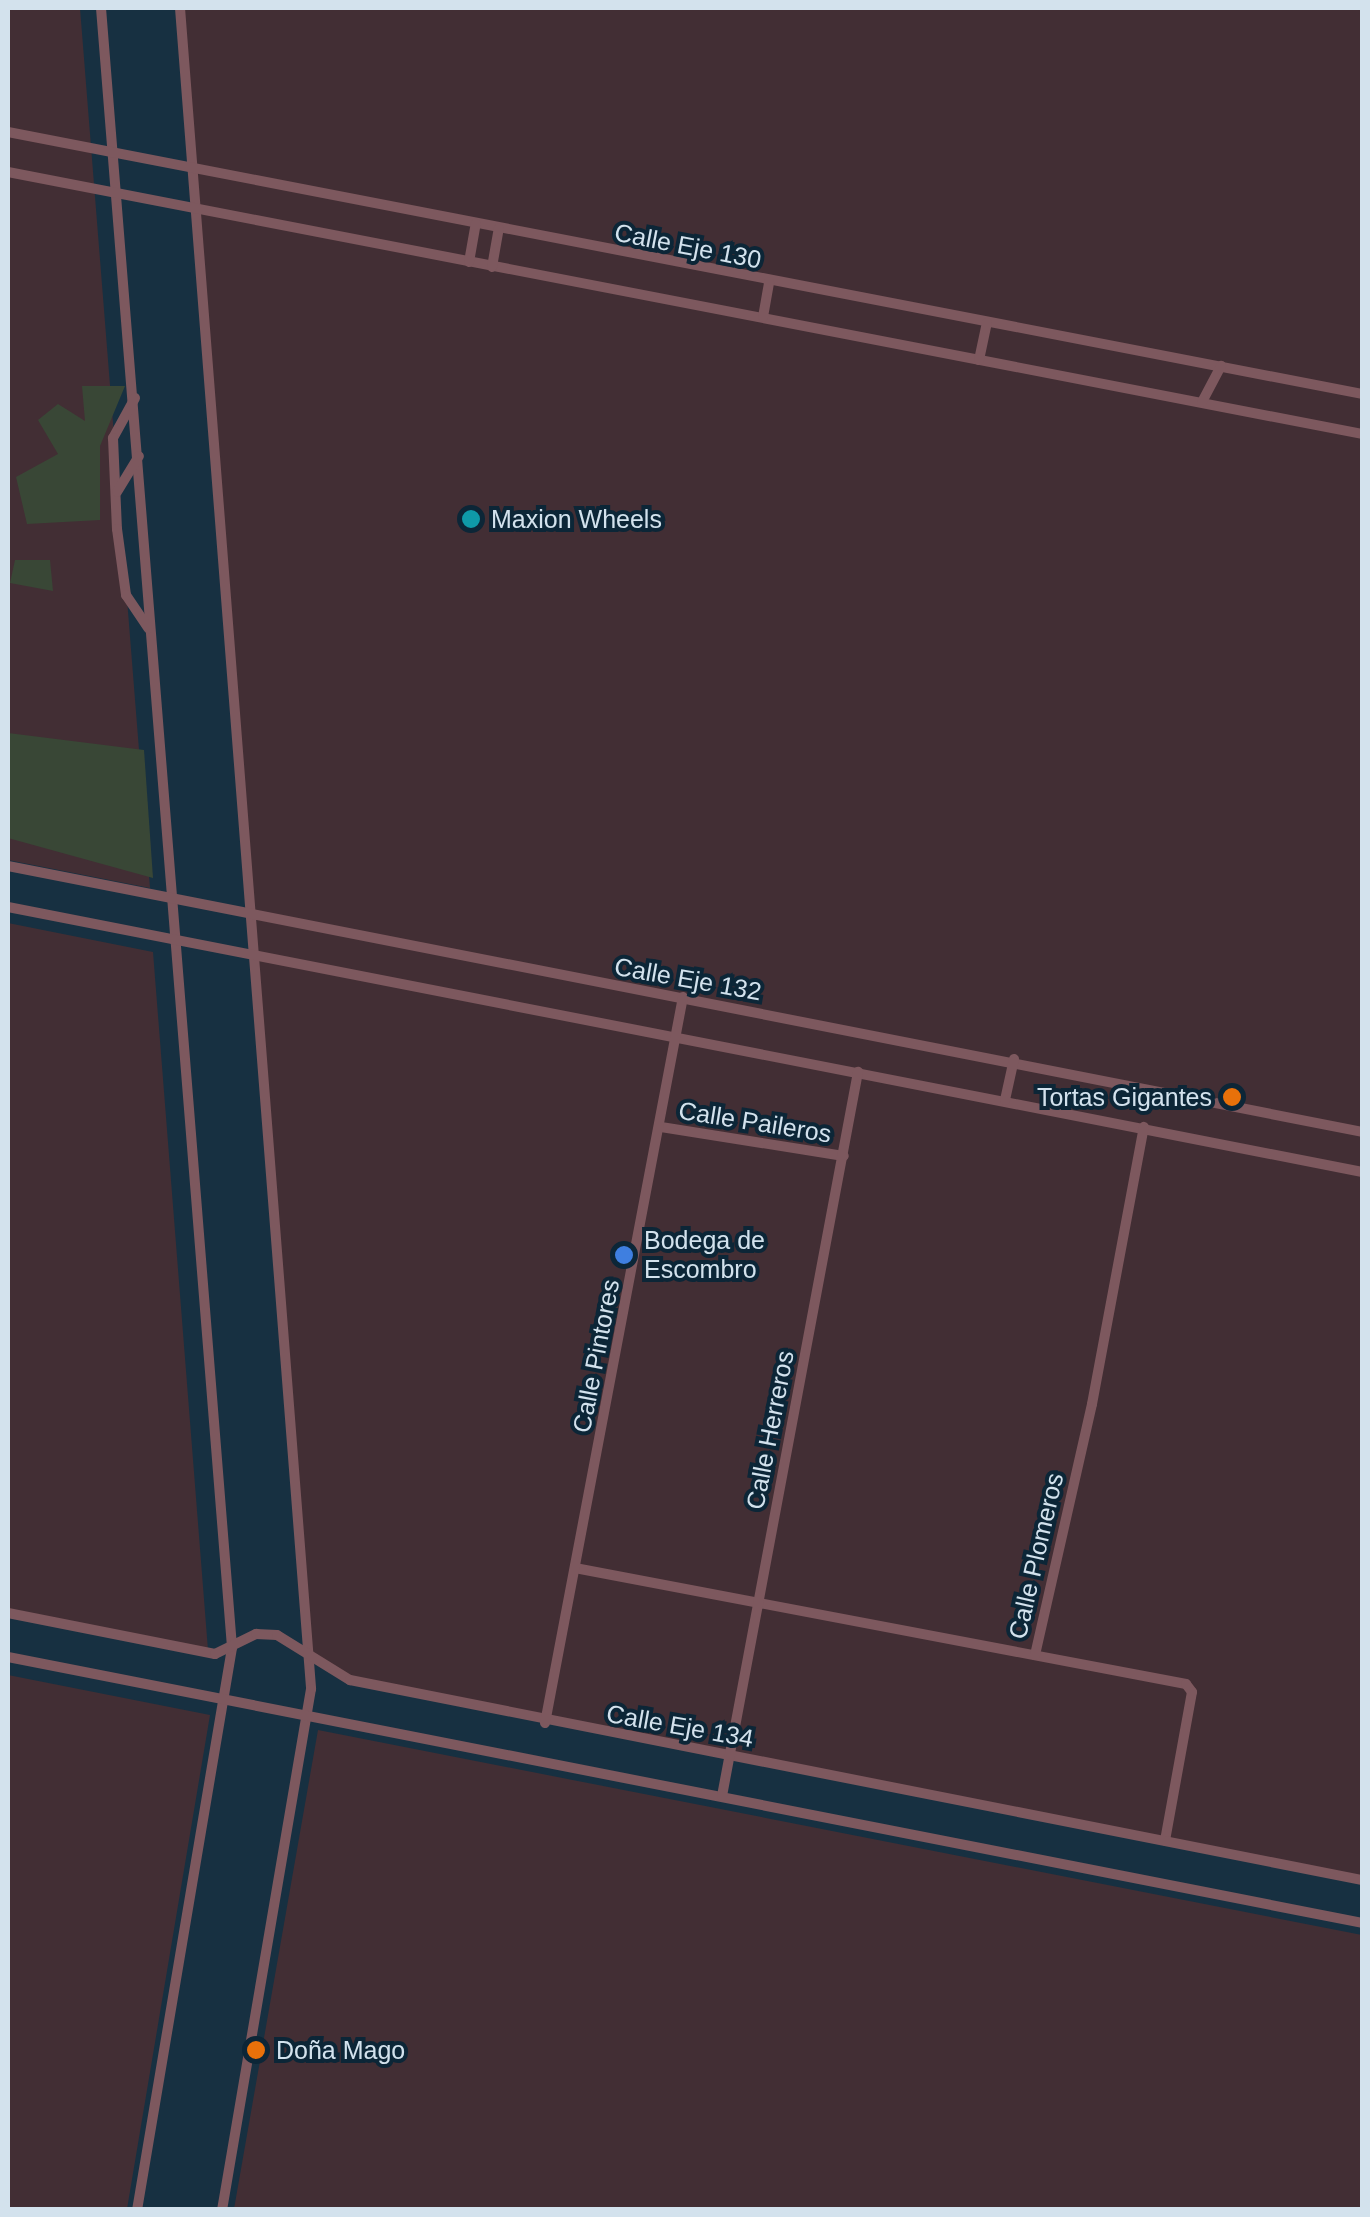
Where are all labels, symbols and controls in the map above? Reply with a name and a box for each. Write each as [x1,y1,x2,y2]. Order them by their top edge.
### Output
street label: Calle Eje 130 [612,217,764,275]
place label: Maxion Wheels [491,504,662,534]
marker: Maxion Wheels [460,508,482,530]
street label: Calle Eje 132 [612,951,764,1007]
place label: Tortas Gigantes [1037,1082,1212,1112]
marker: Tortas Gigantes [1221,1086,1243,1108]
street label: Calle Paileros [676,1095,834,1149]
place label: Bodega de Escombro [644,1226,765,1285]
marker: Bodega de Escombro [613,1244,635,1266]
street label: Calle Pintores [566,1277,626,1435]
street label: Calle Herreros [740,1348,800,1512]
street label: Calle Plomeros [1002,1470,1070,1642]
street label: Calle Eje 134 [604,1698,756,1754]
place label: Doña Mago [276,2035,405,2065]
marker: Doña Mago [245,2039,267,2061]

